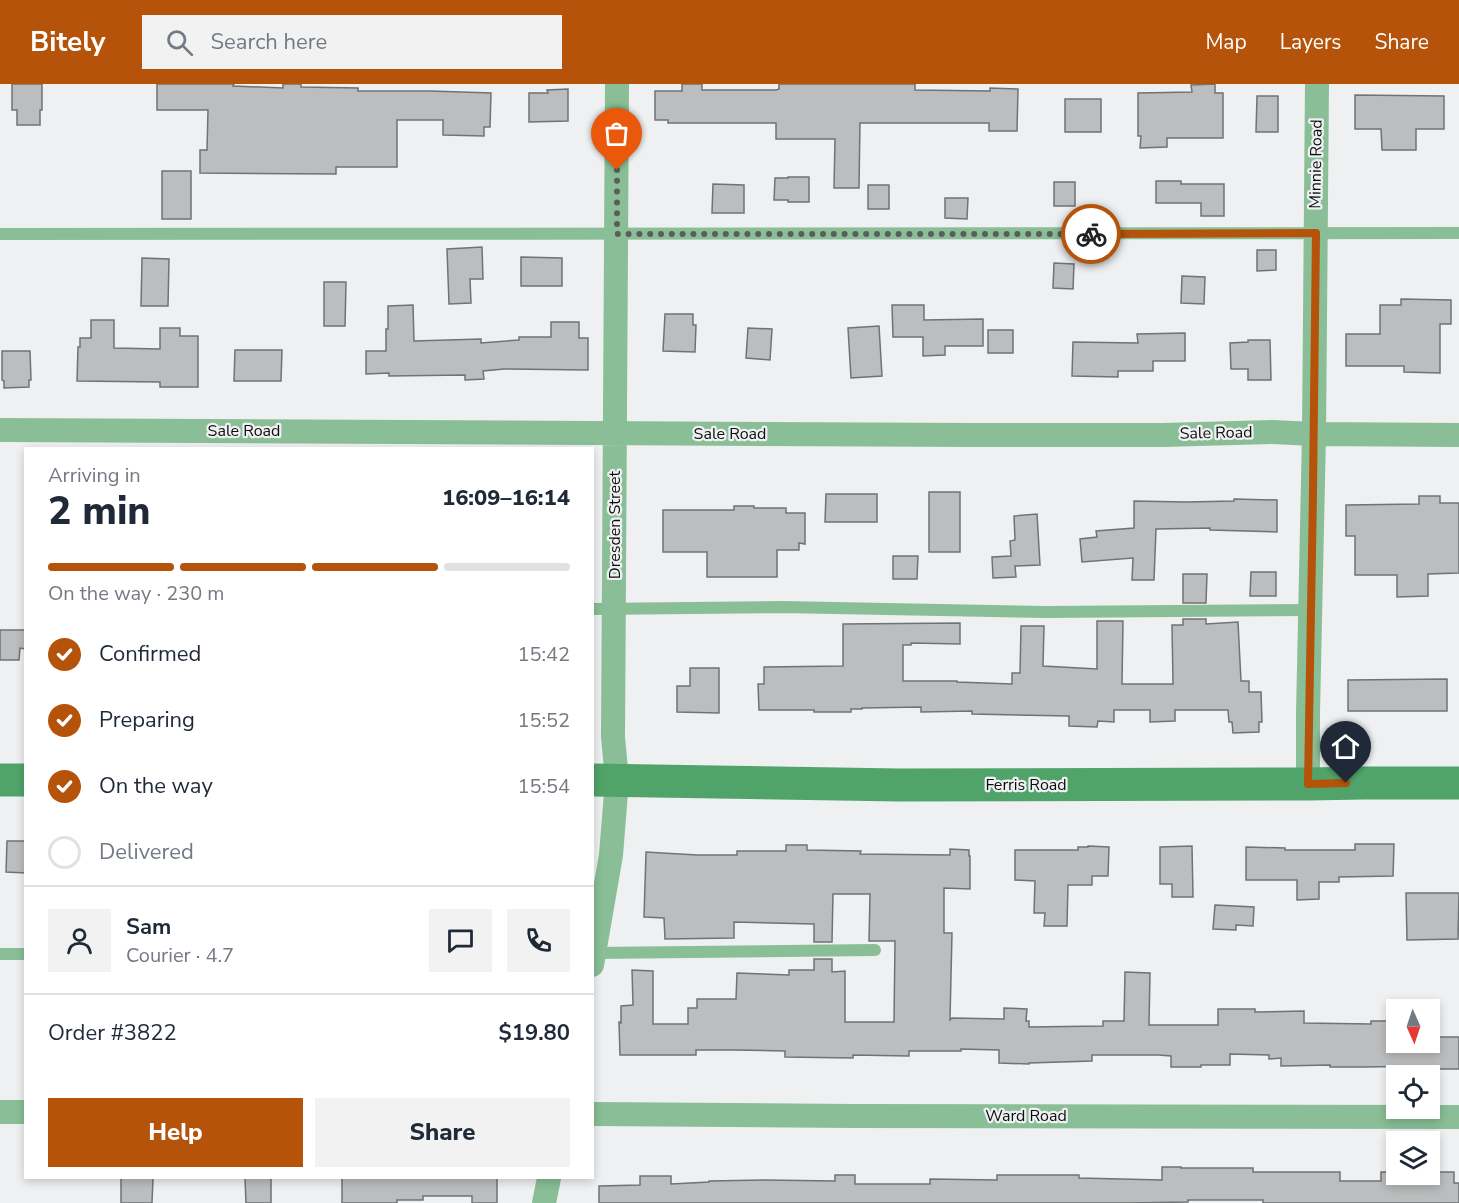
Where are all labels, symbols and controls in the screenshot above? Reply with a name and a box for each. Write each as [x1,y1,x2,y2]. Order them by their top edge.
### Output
search box [142,15,562,69]
text: Bitely [30,23,106,61]
icon: search [163,26,196,59]
text: Search here [211,27,327,57]
text: Map [1205,28,1247,56]
text: Layers [1280,28,1341,56]
text: Share [1374,28,1429,56]
pin [591,108,642,170]
icon: bag [600,117,633,150]
street label: Minnie Road [1304,119,1328,209]
courier [1061,204,1121,264]
icon: bike [1075,218,1108,251]
street label: Sale Road [208,420,280,442]
street label: Sale Road [1179,421,1253,445]
street label: Sale Road [694,423,766,445]
text: Arriving in [48,462,141,489]
street label: Dresden Street [604,470,626,579]
text: 16:09–16:14 [442,483,570,513]
text: 2 min [48,485,151,538]
text: On the way · 230 m [48,580,224,607]
icon: check [48,638,81,671]
text: Confirmed [99,639,201,669]
text: 15:42 [517,641,570,668]
icon: check [48,704,81,737]
text: Preparing [99,705,195,735]
text: 15:52 [517,707,570,734]
pin [1320,721,1371,783]
icon: home [1329,730,1362,763]
icon: check [48,770,81,803]
text: On the way [99,771,213,801]
text: 15:54 [517,773,570,800]
street label: Ferris Road [985,774,1067,796]
text: Delivered [99,837,194,867]
button: person [48,909,111,972]
button: chat [429,909,492,972]
button: phone [507,909,570,972]
text: Sam [126,912,171,942]
text: Courier · 4.7 [126,942,234,969]
north arrow [1386,999,1440,1053]
map controls [1386,999,1440,1185]
text: Order #3822 [48,1018,177,1048]
text: $19.80 [499,1018,570,1048]
button: locate [1386,1065,1440,1119]
button: Help [48,1098,303,1167]
button: Share [315,1098,570,1167]
street label: Ward Road [985,1105,1067,1127]
button: layers [1386,1131,1440,1185]

